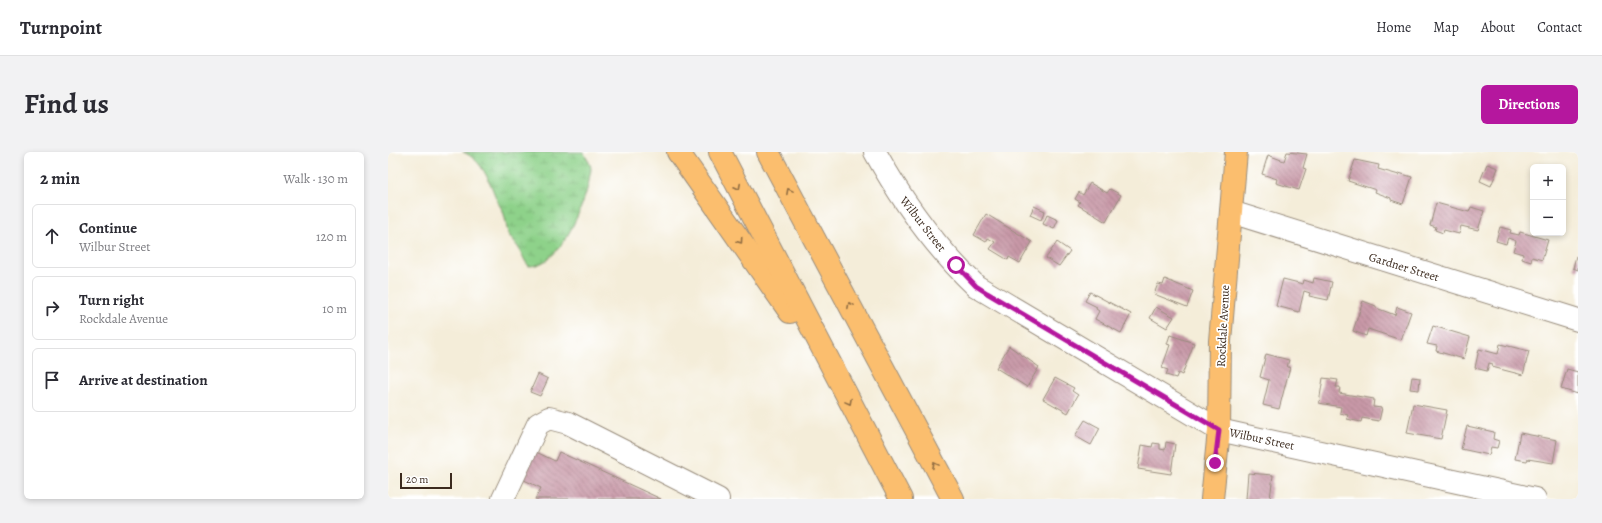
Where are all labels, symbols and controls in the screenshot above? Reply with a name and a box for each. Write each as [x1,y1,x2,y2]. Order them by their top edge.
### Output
text: Turnpoint [20,15,102,41]
text: Home [1376,18,1411,37]
text: Map [1433,18,1459,37]
text: About [1481,18,1515,37]
text: Contact [1537,18,1582,37]
text: Find us [24,85,109,123]
button: Directions [1481,85,1578,124]
map controls [1530,164,1566,236]
button: + [1530,164,1566,200]
text: 2 min [40,167,80,190]
text: Walk · 130 m [283,170,348,187]
one-way arrow [733,182,741,190]
one-way arrow [786,188,794,195]
street label: Wilbur Street [896,192,950,255]
button: − [1530,200,1566,236]
text: Continue [79,218,137,238]
icon: ahead [41,225,63,247]
text: 120 m [316,228,347,245]
one-way arrow [735,237,742,244]
text: Wilbur Street [79,238,151,255]
street label: Gardner Street [1367,249,1441,285]
route start [947,256,965,274]
street label: Rockdale Avenue [1213,285,1233,367]
text: Turn right [79,290,144,310]
icon: right [41,297,63,319]
text: 10 m [322,300,347,317]
one-way arrow [848,302,855,310]
text: Rockdale Avenue [79,310,168,327]
icon: arrive [41,369,63,391]
text: Arrive at destination [79,370,208,390]
one-way arrow [844,397,852,405]
street label: Wilbur Street [1227,424,1296,454]
route end [1206,454,1224,472]
one-way arrow [932,461,940,469]
scale bar [400,471,452,490]
text: 20 m [406,472,428,487]

